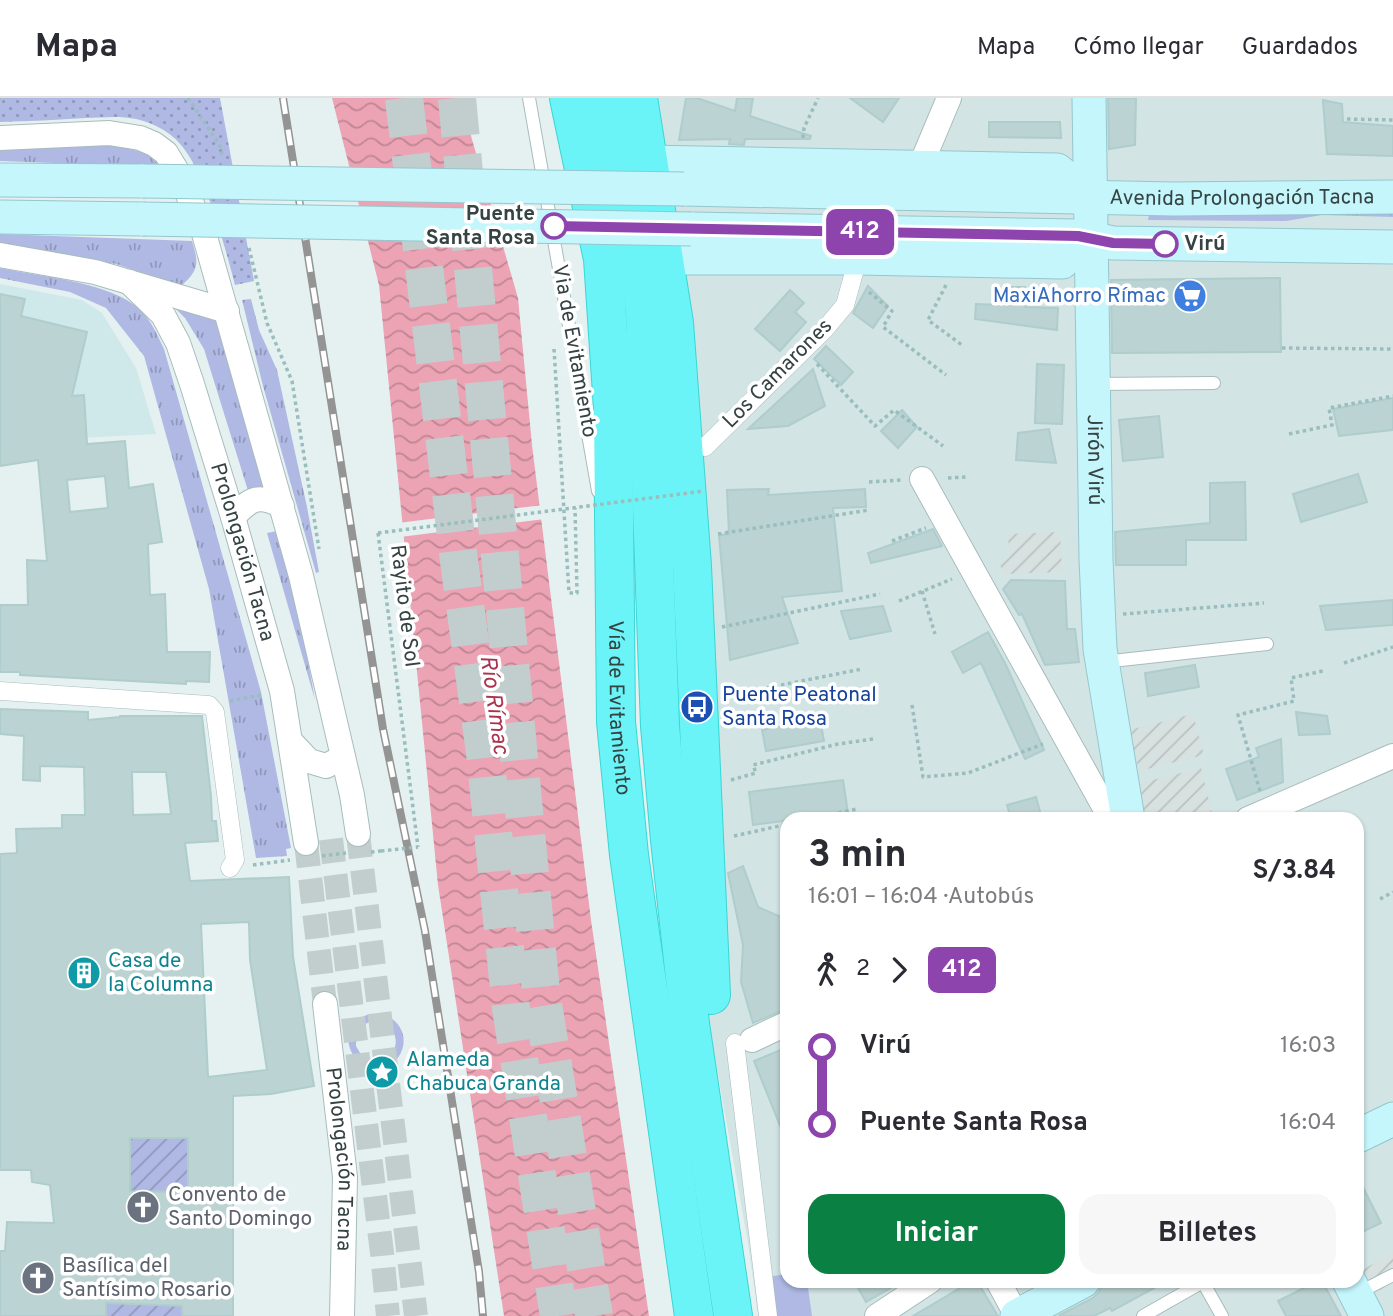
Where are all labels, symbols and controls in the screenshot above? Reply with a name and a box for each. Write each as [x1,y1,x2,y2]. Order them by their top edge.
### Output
text: Mapa [35,27,118,69]
text: Mapa [977,33,1035,63]
text: Cómo llegar [1073,33,1204,63]
text: Guardados [1242,33,1358,63]
street label: Avenida Prolongación Tacna [1109,184,1374,213]
place label: Puente Santa Rosa [426,201,535,252]
line badge: 412 [820,209,900,255]
marker: Puente Santa Rosa [541,213,567,239]
text: 412 [840,217,880,247]
marker: Virú [1152,231,1178,257]
place label: Virú [1184,231,1225,258]
street label: Via de Evitamiento [545,262,603,440]
supermarket icon: MaxiAhorro Rímac [1171,277,1209,315]
place label: MaxiAhorro Rímac [993,283,1166,310]
street label: Los Camarones [717,313,839,435]
street label: Jirón Virú [1080,414,1109,506]
street label: Prolongación Tacna [204,460,281,644]
street label: Rayito de Sol [383,543,425,669]
street label: Vía de Evitamiento [602,620,637,797]
water label: Río Rímac [472,654,514,757]
place label: Puente Peatonal Santa Rosa [722,682,877,733]
bus stop icon: Puente Peatonal Santa Rosa [678,688,716,726]
text: 3 min [808,832,907,881]
text: S/3.84 [1253,855,1336,888]
text: 16:01 – 16:04 · Autobús [808,883,1034,912]
place label: Casa de la Columna [108,948,213,999]
icon: walk [808,951,846,989]
icon: forward [880,951,918,989]
building icon: Casa de la Columna [65,954,103,992]
text: 2 [856,955,870,984]
text: 412 [942,955,982,985]
text: Virú [860,1030,911,1063]
text: 16:03 [1280,1032,1336,1061]
place label: Alameda Chabuca Granda [406,1047,561,1098]
place icon: Alameda Chabuca Granda [363,1053,401,1091]
street label: Prolongación Tacna [319,1066,359,1251]
text: Puente Santa Rosa [860,1107,1088,1140]
text: 16:04 [1279,1109,1336,1138]
place label: Convento de Santo Domingo [168,1182,312,1233]
church icon: Convento de Santo Domingo [124,1188,162,1226]
button: Iniciar [808,1194,1065,1274]
button: Billetes [1079,1194,1336,1274]
place label: Basílica del Santísimo Rosario [62,1253,232,1304]
church icon: Basílica del Santísimo Rosario [19,1259,57,1297]

